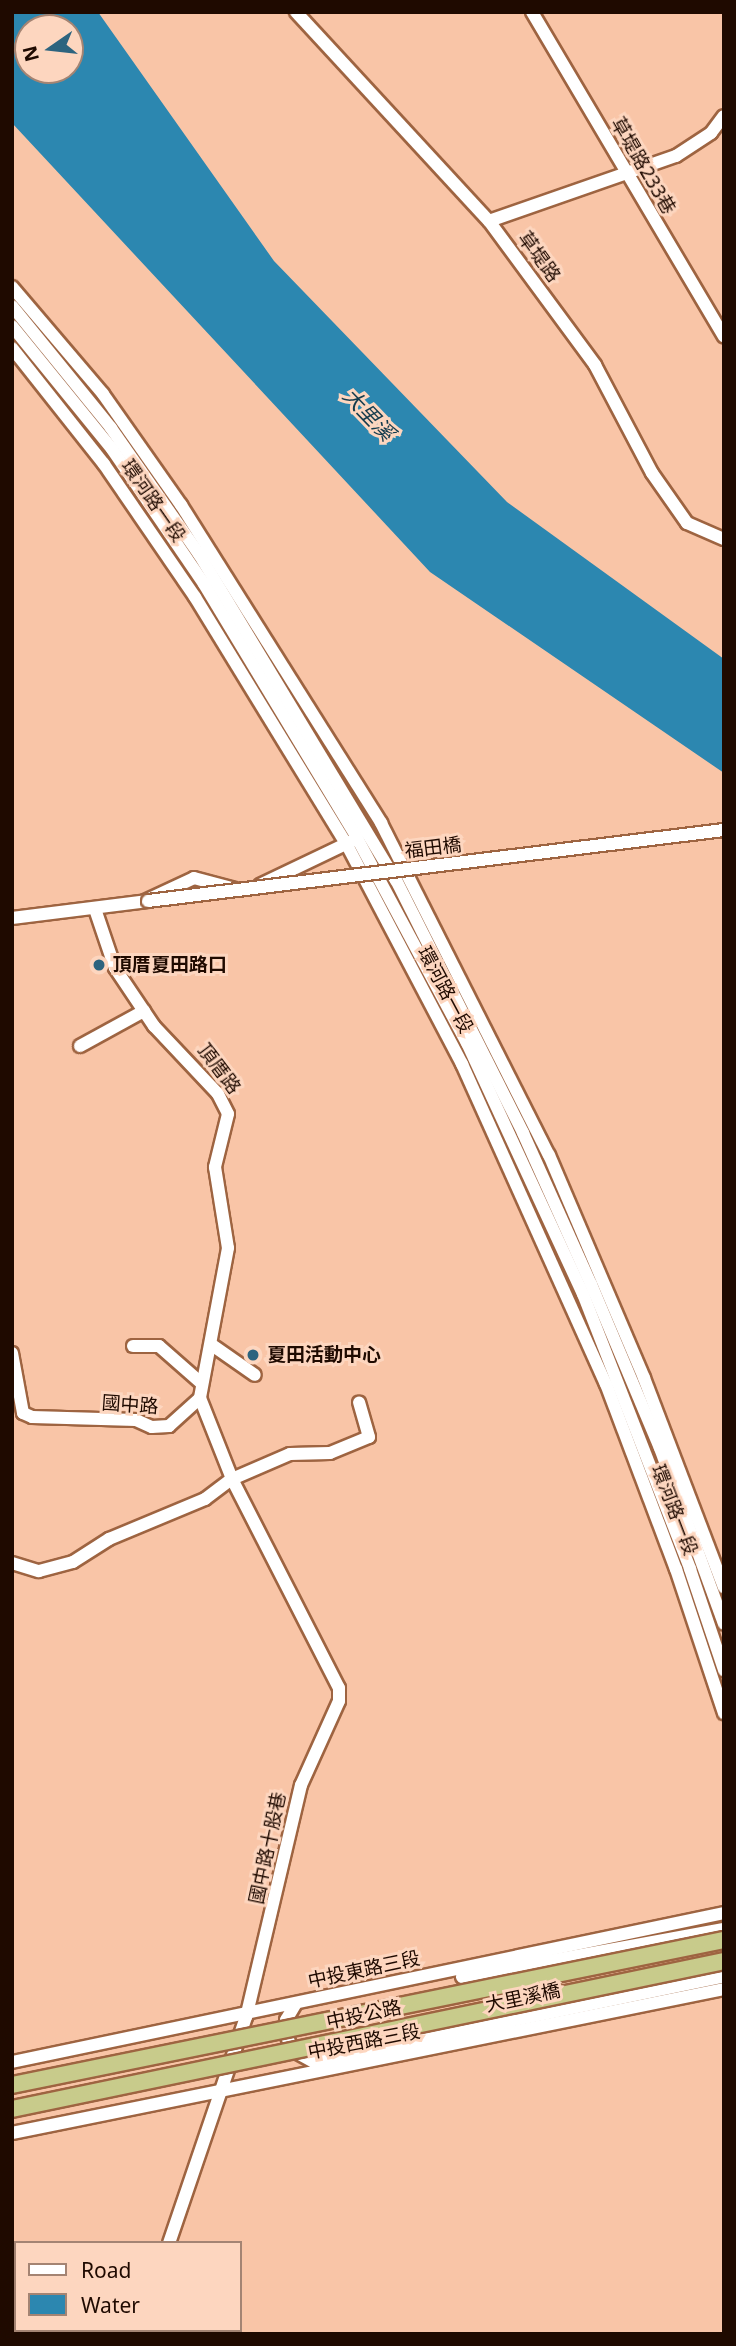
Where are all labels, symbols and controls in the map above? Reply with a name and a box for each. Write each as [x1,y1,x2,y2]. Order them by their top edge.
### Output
north arrow [14,14,84,84]
text: N [16,43,45,64]
street label: 草堤路233巷 [606,113,680,219]
street label: 草堤路 [513,227,565,287]
water label: 大里溪 [338,383,400,445]
street label: 環河路一段 [116,456,190,546]
street label: 福田橋 [403,833,463,863]
street label: 環河路一段 [413,943,477,1037]
place label: 頂厝夏田路口 [113,954,227,976]
marker: 頂厝夏田路口 [91,957,107,973]
street label: 頂厝路 [193,1039,245,1099]
place label: 夏田活動中心 [267,1344,381,1366]
marker: 夏田活動中心 [245,1347,261,1363]
street label: 國中路 [101,1392,159,1418]
street label: 環河路一段 [646,1462,702,1558]
street label: 國中路十股巷 [245,1790,291,1906]
street label: 中投東路三段 [306,1947,422,1993]
street label: 大里溪橋 [483,1979,563,2017]
street label: 中投公路 [324,1996,404,2034]
street label: 中投西路三段 [306,2020,422,2064]
legend [14,2241,242,2332]
text: Road [81,2256,131,2284]
text: Water [81,2291,140,2319]

